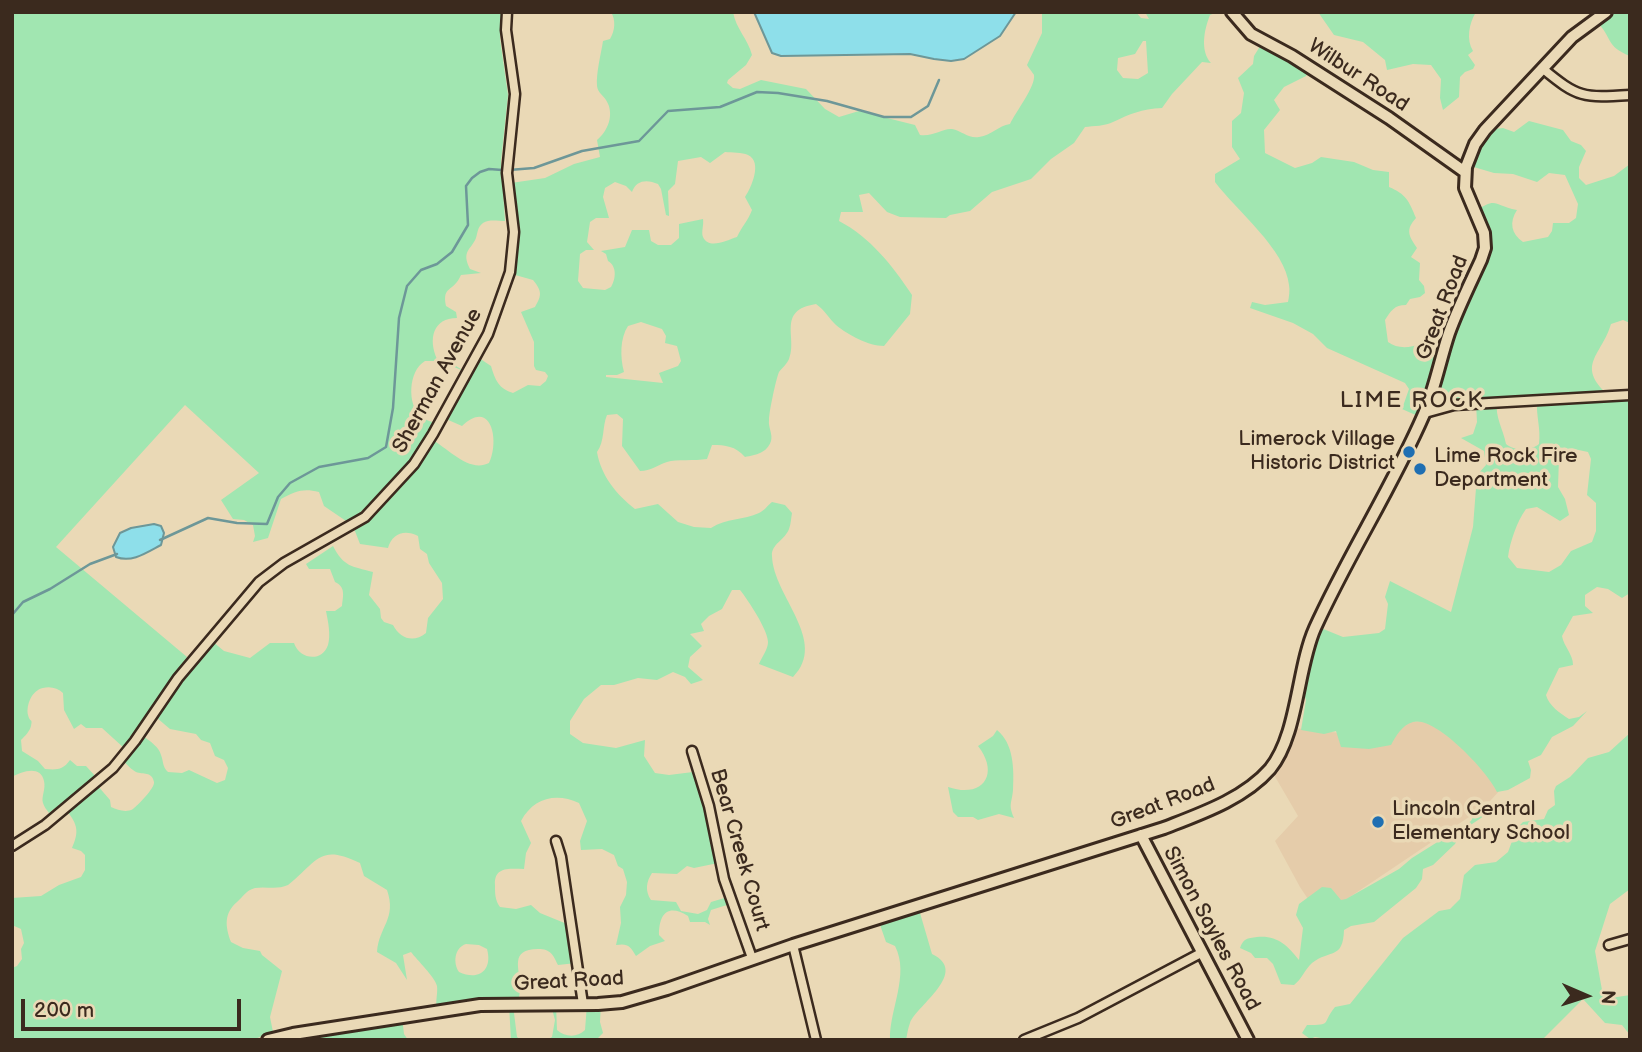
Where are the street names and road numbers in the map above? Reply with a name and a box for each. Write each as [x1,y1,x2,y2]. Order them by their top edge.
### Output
street label: Wilbur Road [1303,34,1413,118]
street label: Great Road [1412,252,1474,364]
street label: Sherman Avenue [388,304,488,458]
street label: Bear Creek Court [704,766,774,934]
street label: Great Road [1107,773,1219,835]
street label: Simon Sayles Road [1157,843,1265,1015]
street label: Great Road [513,967,625,997]

